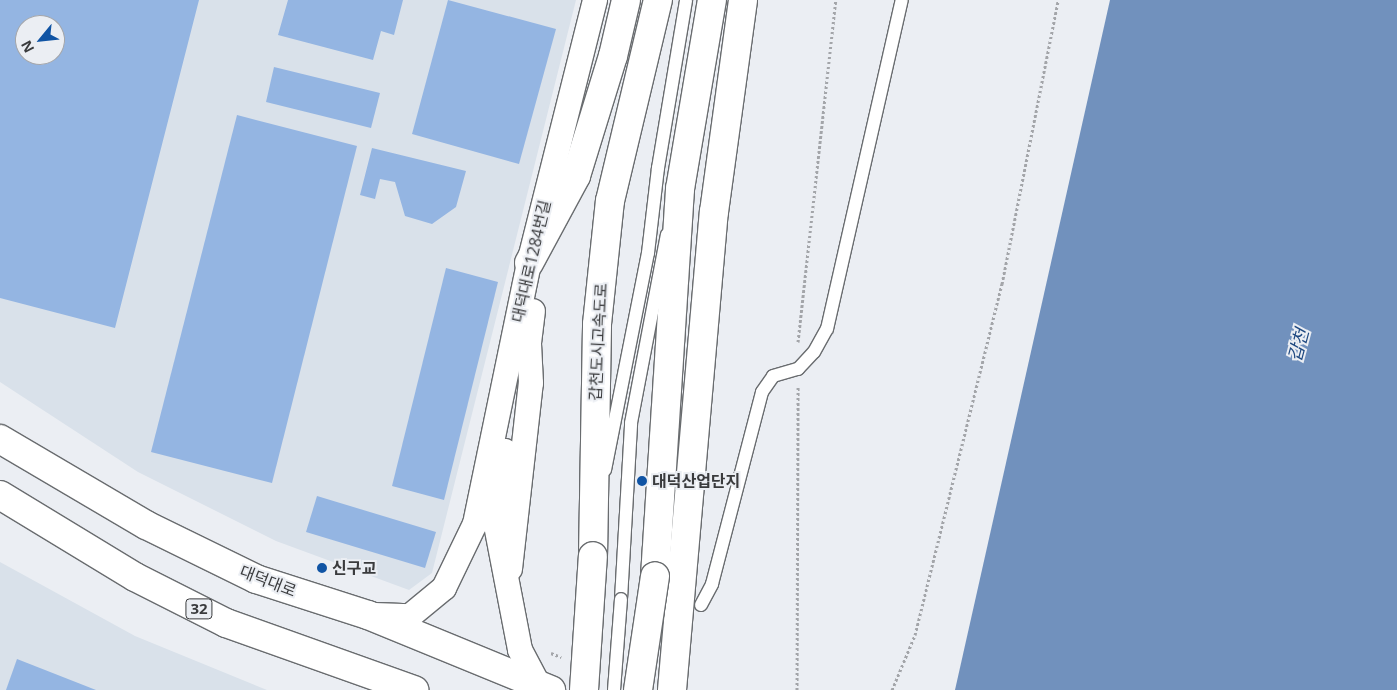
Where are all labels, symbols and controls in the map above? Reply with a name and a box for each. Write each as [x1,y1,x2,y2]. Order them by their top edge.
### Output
north arrow [15,15,65,65]
text: N [16,37,38,56]
street label: 대덕대로1284번길 [508,198,554,324]
street label: 갑천도시고속도로 [585,283,611,401]
water label: 갑천 [1283,326,1313,364]
place label: 대덕산업단지 [652,471,740,491]
marker: 대덕산업단지 [636,475,648,487]
place label: 신구교 [332,558,376,578]
street label: 대덕대로 [237,561,299,601]
marker: 신구교 [316,562,328,574]
road number: 32 [185,596,213,622]

